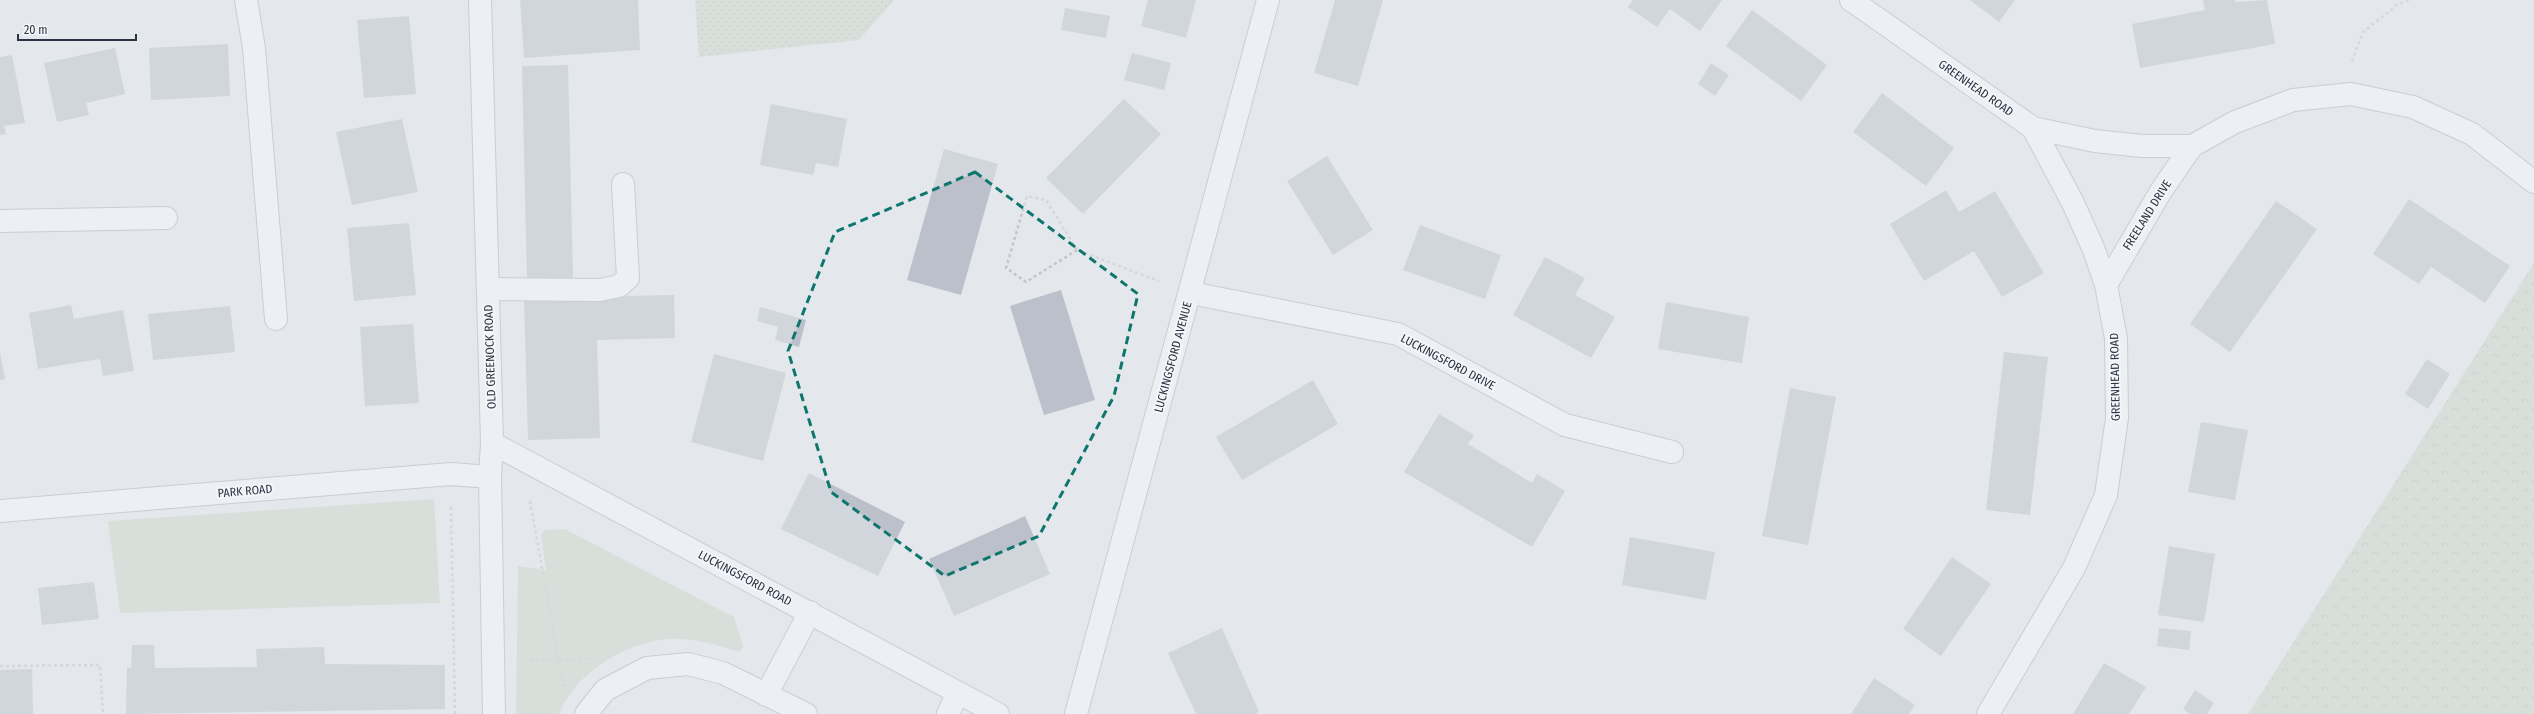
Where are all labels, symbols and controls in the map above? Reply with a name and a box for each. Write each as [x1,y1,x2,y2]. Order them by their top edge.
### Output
scale bar [18,16,136,42]
text: 20 m [24,23,48,37]
street label: GREENHEAD ROAD [1936,57,2016,119]
street label: FREELAND DRIVE [2120,177,2174,253]
street label: LUCKINGSFORD AVENUE [1151,299,1195,414]
street label: OLD GREENOCK ROAD [481,305,499,409]
street label: LUCKINGSFORD DRIVE [1398,331,1498,393]
street label: GREENHEAD ROAD [2107,333,2123,421]
street label: PARK ROAD [217,482,273,500]
street label: LUCKINGSFORD ROAD [696,547,794,609]

